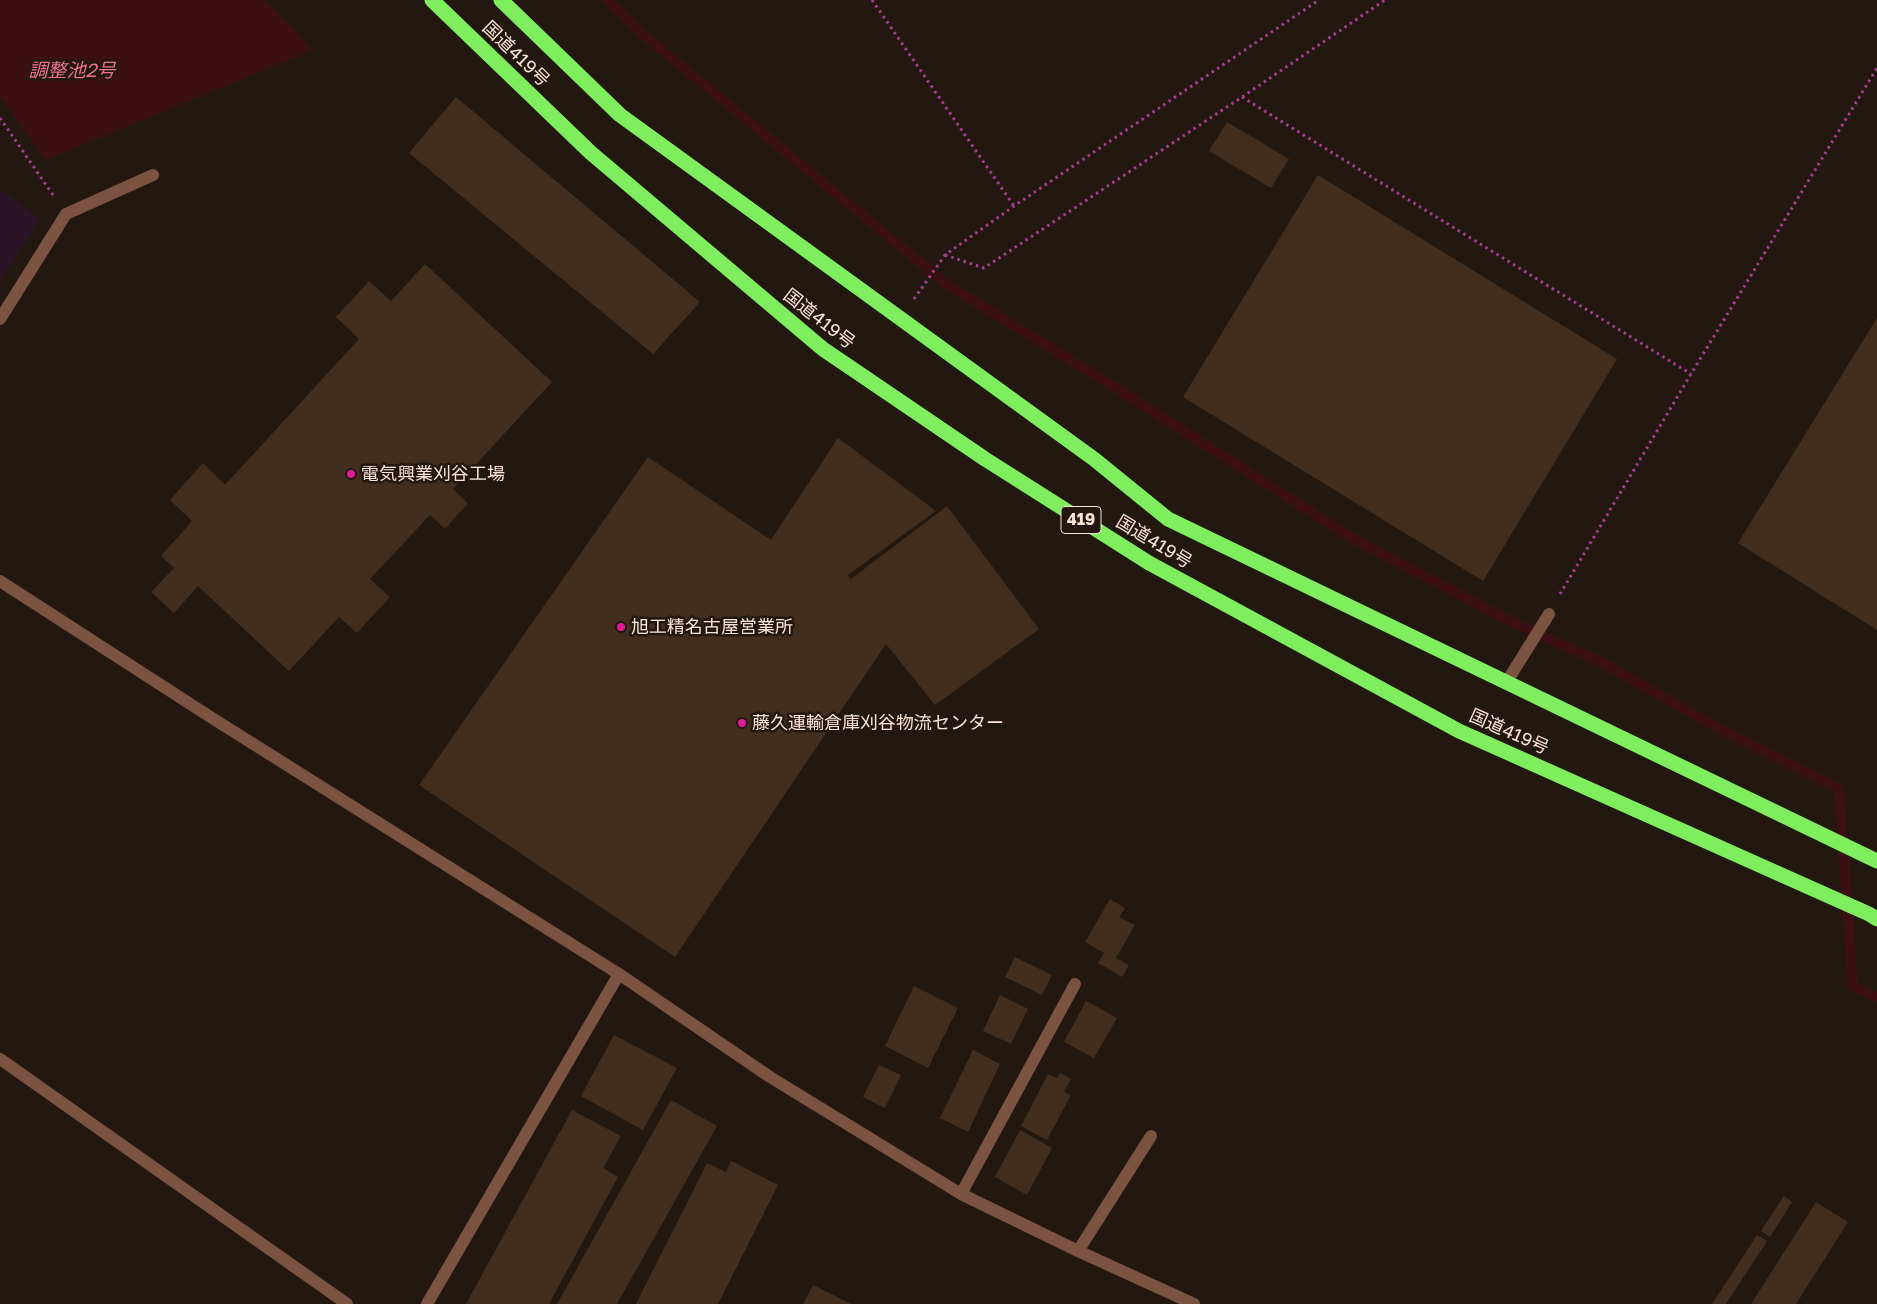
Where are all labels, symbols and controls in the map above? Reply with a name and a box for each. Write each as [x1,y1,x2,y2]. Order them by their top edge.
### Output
street label: 国道419号 [478,17,554,91]
water label: 調整池2号 [28,60,116,82]
street label: 国道419号 [779,284,859,354]
place label: 電気興業刈谷工場 [361,463,505,485]
marker: 電気興業刈谷工場 [345,468,357,480]
road number: 419 [1061,506,1101,534]
street label: 国道419号 [1112,511,1196,573]
place label: 旭工精名古屋営業所 [631,616,793,638]
marker: 旭工精名古屋営業所 [615,621,627,633]
street label: 国道419号 [1466,705,1552,759]
place label: 藤久運輸倉庫刈谷物流センター [752,712,1004,734]
marker: 藤久運輸倉庫刈谷物流センター [736,717,748,729]

